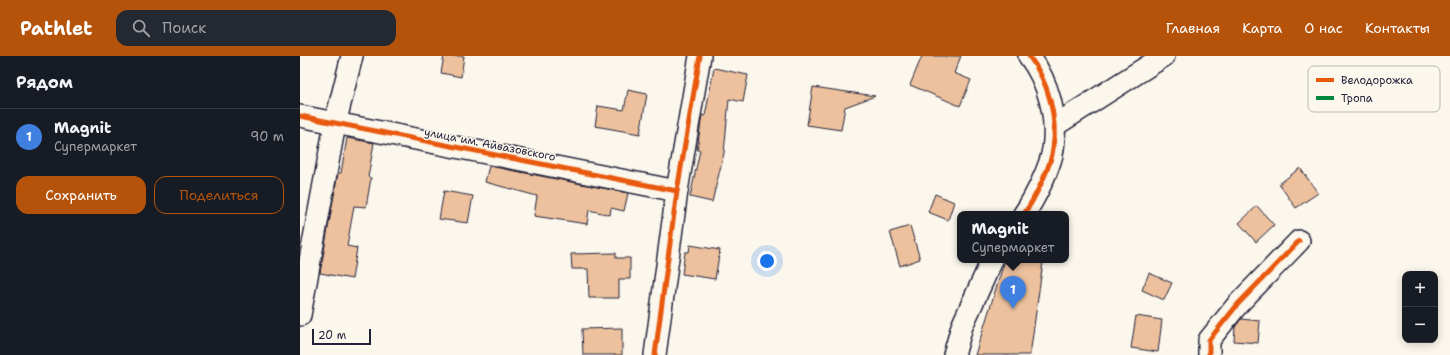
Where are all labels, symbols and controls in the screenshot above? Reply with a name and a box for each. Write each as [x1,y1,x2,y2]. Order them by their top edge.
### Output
search box [116,10,396,46]
text: Pathlet [20,16,92,41]
icon: search [130,17,152,39]
text: Поиск [162,18,206,38]
text: Главная [1166,19,1220,37]
text: Карта [1242,19,1282,37]
text: О нас [1304,19,1343,37]
text: Контакты [1365,19,1430,37]
legend [1308,66,1440,112]
text: Рядом [16,71,73,93]
text: Велодорожка [1341,73,1413,88]
text: Тропа [1341,91,1373,106]
text: Magnit [54,118,111,138]
street label: улица им. Айвазовского [423,124,557,165]
text: 1 [26,128,32,145]
text: 90 m [250,128,284,145]
text: Супермаркет [54,138,137,155]
button: Сохранить [16,176,146,214]
button: Поделиться [154,176,284,214]
popup [957,211,1069,263]
text: Magnit [972,219,1029,239]
text: Супермаркет [972,239,1054,256]
your location [757,251,777,271]
map controls [1402,271,1438,343]
button: + [1402,271,1438,307]
pin: 1 [1000,276,1026,309]
button: − [1402,307,1438,343]
scale bar [312,327,371,346]
text: 20 m [318,328,346,343]

